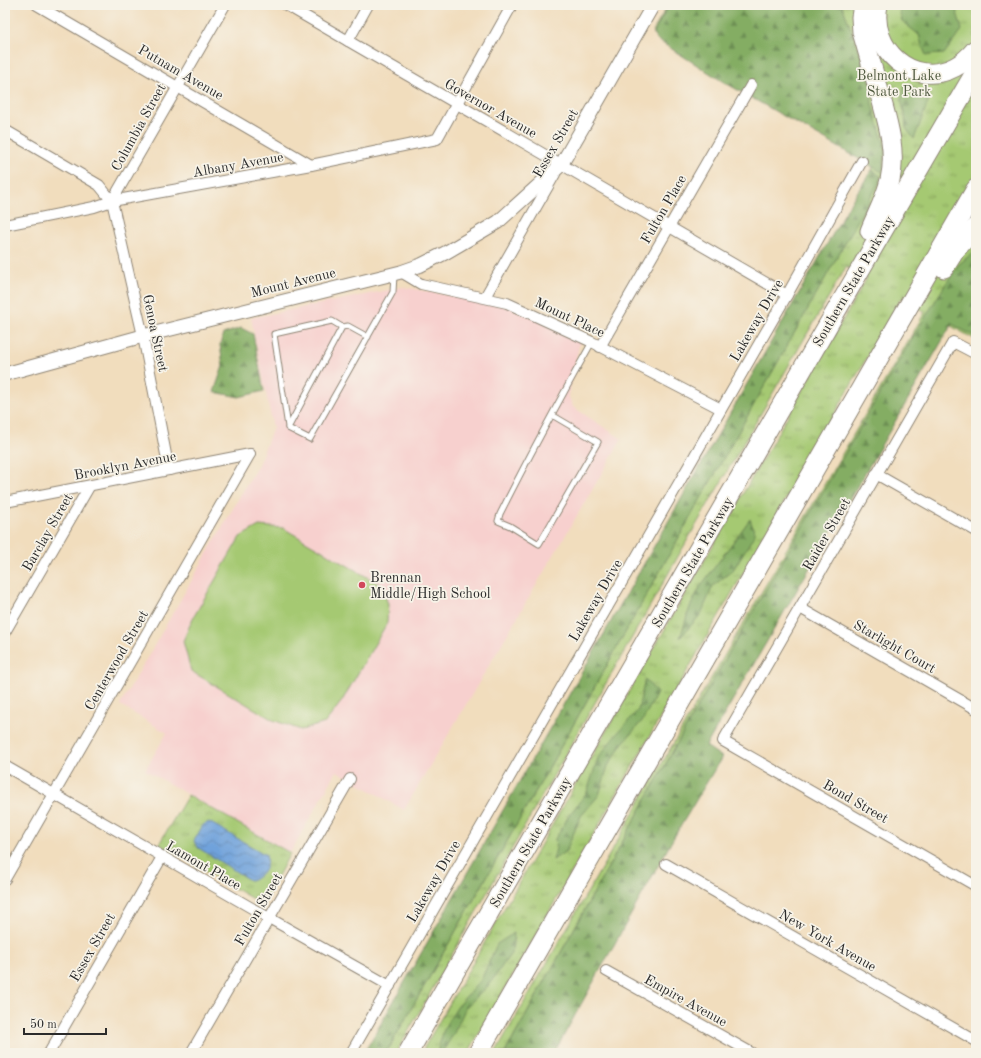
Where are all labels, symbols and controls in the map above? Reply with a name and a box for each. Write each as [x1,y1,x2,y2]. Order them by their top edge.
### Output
street label: Putnam Avenue [135,43,226,103]
park label: Belmont Lake State Park [857,69,941,99]
street label: Governor Avenue [442,77,539,141]
street label: Columbia Street [109,81,169,174]
street label: Essex Street [531,107,581,180]
street label: Albany Avenue [192,150,285,180]
street label: Fulton Place [639,173,689,246]
street label: Southern State Parkway [811,213,897,349]
street label: Mount Avenue [249,266,337,300]
street label: Lakeway Drive [728,277,786,364]
street label: Genoa Street [140,293,170,373]
street label: Mount Place [532,296,607,340]
street label: Brooklyn Avenue [73,449,177,483]
street label: Barclay Street [20,491,76,574]
street label: Southern State Parkway [650,494,736,630]
street label: Raider Street [800,496,853,573]
street label: Lakeway Drive [567,557,625,644]
place label: Brennan Middle/High School [370,571,491,601]
marker: Brennan Middle/High School [357,580,367,590]
street label: Centerwood Street [83,608,151,713]
street label: Starlight Court [851,618,938,676]
street label: Southern State Parkway [488,774,574,910]
street label: Bond Street [821,778,890,826]
street label: Lakeway Drive [405,838,463,925]
street label: Lamont Place [164,839,243,893]
street label: Fulton Street [233,871,285,948]
street label: New York Avenue [777,907,878,974]
street label: Essex Street [68,911,118,984]
street label: Empire Avenue [642,972,729,1029]
scale bar [24,1010,106,1036]
text: 50 m [30,1018,57,1031]

